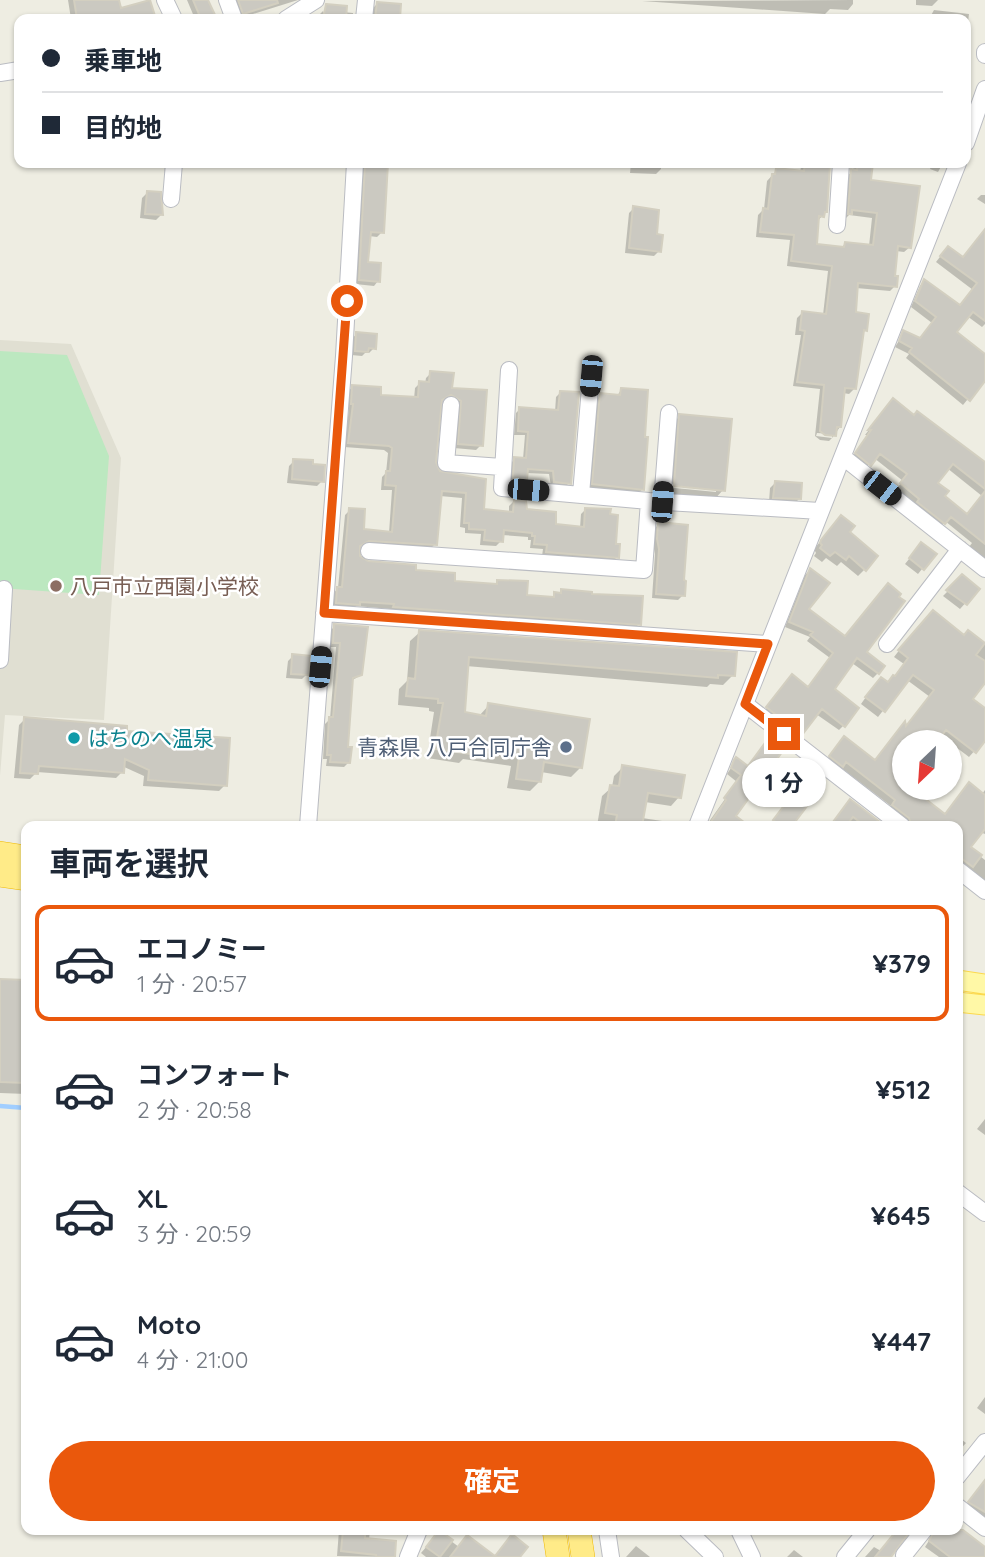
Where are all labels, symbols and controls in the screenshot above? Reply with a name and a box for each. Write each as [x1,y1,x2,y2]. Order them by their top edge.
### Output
text: 乗車地 [84,44,162,77]
text: 目的地 [84,111,162,144]
route start [331,285,363,317]
car [579,354,604,398]
car [859,467,906,509]
car [507,478,550,502]
car [651,480,674,524]
place label: 八戸市立西園小学校 [70,573,259,599]
marker: 八戸市立西園小学校 [48,578,64,594]
car [308,645,333,689]
route end [768,718,800,750]
place label: はちのへ温泉 [88,725,214,751]
marker: はちのへ温泉 [66,730,82,746]
north arrow [892,730,962,800]
map controls [892,730,962,800]
place label: 青森県 八戸合同庁舎 [357,734,552,760]
marker: 青森県 八戸合同庁舎 [558,739,574,755]
callout: 1 分 [742,758,826,808]
text: 1 分 [765,768,803,797]
text: 車両を選択 [49,843,209,883]
icon: car [53,932,116,995]
text: エコノミー [137,932,267,965]
text: ¥379 [872,947,931,980]
text: 1 分 · 20:57 [137,969,247,998]
icon: car [53,1058,116,1121]
text: コンフォート [137,1058,292,1091]
text: ¥512 [876,1073,931,1106]
text: 2 分 · 20:58 [137,1095,252,1124]
text: XL [137,1182,169,1215]
icon: car [53,1184,116,1247]
text: ¥645 [871,1199,931,1232]
text: 3 分 · 20:59 [137,1219,251,1248]
text: Moto [137,1308,201,1341]
icon: car [53,1310,116,1373]
text: ¥447 [871,1325,931,1358]
text: 4 分 · 21:00 [137,1345,248,1374]
button: 確定 [49,1441,935,1521]

